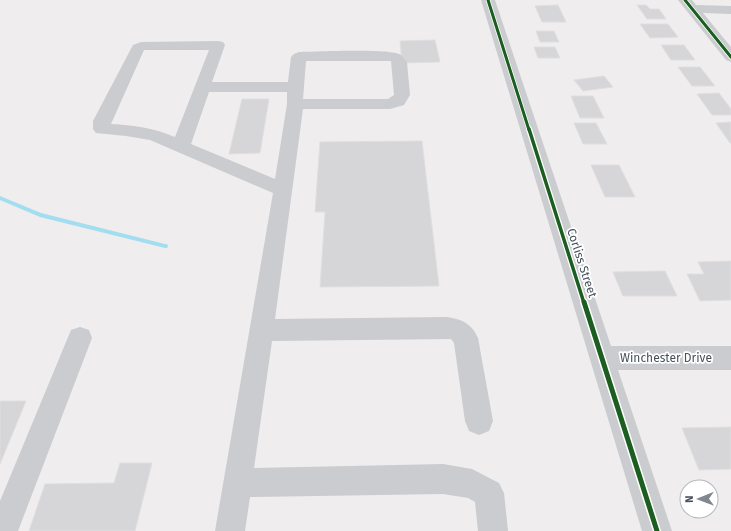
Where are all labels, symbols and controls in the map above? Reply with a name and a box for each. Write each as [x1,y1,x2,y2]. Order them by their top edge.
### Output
street label: Corliss Street [564,227,600,300]
street label: Winchester Drive [620,351,712,365]
north arrow [679,479,719,519]
text: N [683,495,696,503]

